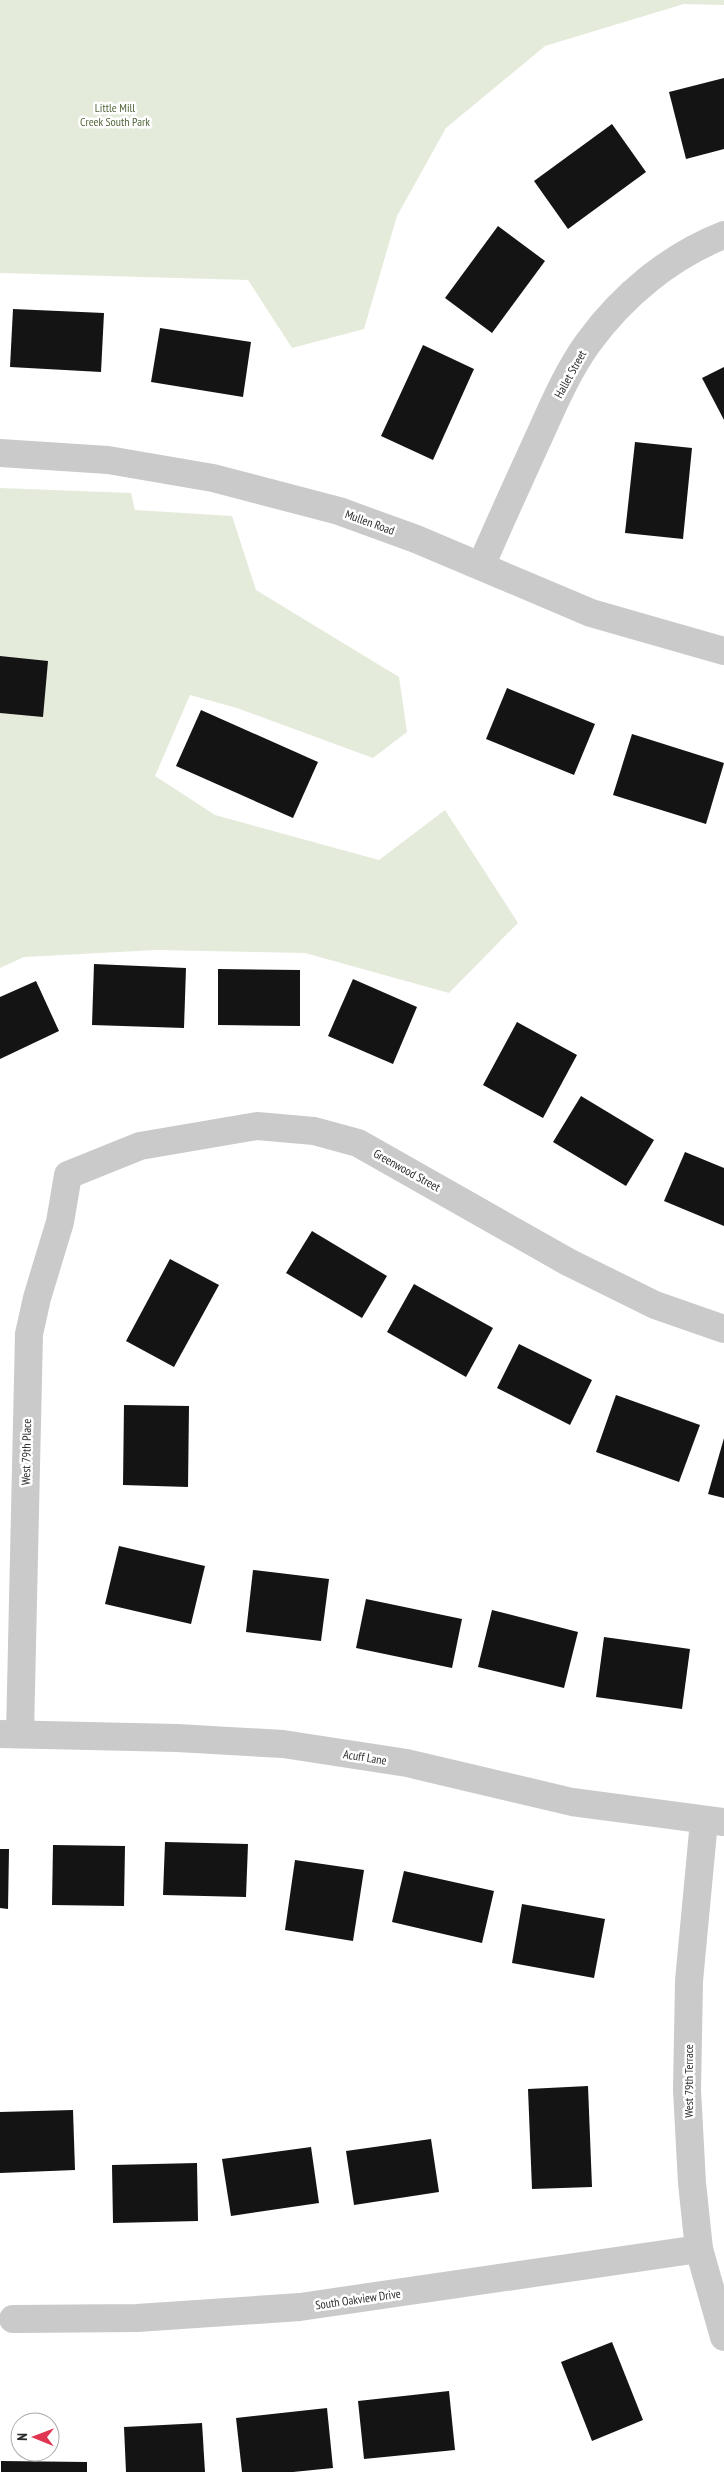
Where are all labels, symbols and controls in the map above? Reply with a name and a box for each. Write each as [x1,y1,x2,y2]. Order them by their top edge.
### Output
park label: Little Mill Creek South Park [80,100,150,129]
street label: Hallet Street [551,347,590,401]
street label: Mullen Road [343,506,397,538]
street label: Greenwood Street [371,1145,444,1195]
street label: West 79th Place [18,1419,34,1485]
street label: Acuff Lane [342,1746,388,1768]
street label: West 79th Terrace [681,2044,696,2118]
street label: South Oakview Drive [314,2286,402,2312]
north arrow [10,2412,60,2462]
text: N [13,2433,31,2441]

